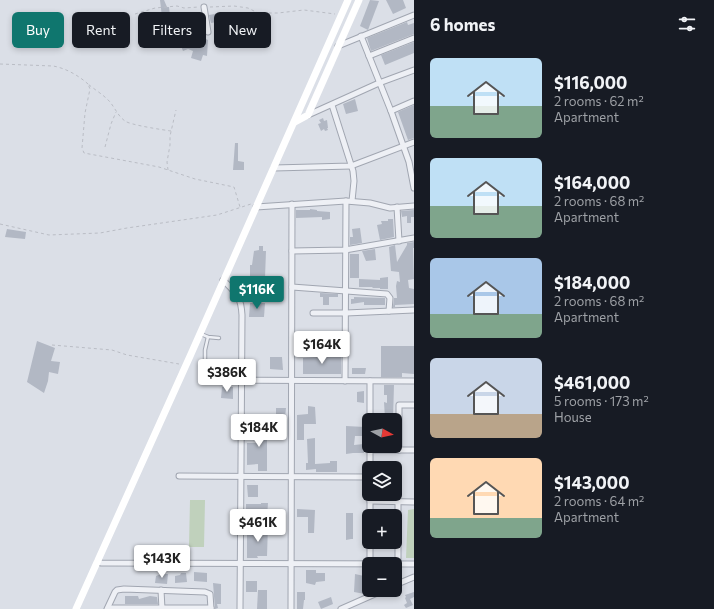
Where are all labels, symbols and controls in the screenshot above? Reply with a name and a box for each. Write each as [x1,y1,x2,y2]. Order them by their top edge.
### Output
chip: Buy [12,12,64,48]
chip: Rent [72,12,130,48]
chip: Filters [138,12,206,48]
chip: New [214,12,271,48]
icon: filters [676,13,698,35]
text: 6 homes [430,14,495,35]
text: $116,000 [554,72,627,93]
icon: home [462,74,510,122]
text: 2 rooms · 62 m² [554,93,644,109]
text: Apartment [554,109,619,125]
text: $164,000 [554,172,630,193]
icon: home [462,174,510,222]
text: 2 rooms · 68 m² [554,193,644,209]
text: Apartment [554,209,619,225]
text: $184,000 [554,272,630,293]
icon: home [462,274,510,322]
pin: $116K [229,276,285,310]
text: $116K [239,281,275,297]
text: 2 rooms · 68 m² [554,293,644,309]
text: Apartment [554,309,619,325]
pin: $164K [294,331,350,365]
text: $164K [303,336,341,352]
pin: $386K [199,359,255,393]
text: $386K [207,364,247,380]
text: $461,000 [554,372,630,393]
icon: home [462,374,510,422]
text: 5 rooms · 173 m² [554,393,649,409]
text: House [554,409,592,425]
north arrow [362,413,402,453]
map controls [362,413,402,597]
pin: $184K [231,414,287,448]
text: $184K [240,419,278,435]
button: layers [362,461,402,501]
text: $143,000 [554,472,629,493]
icon: home [462,474,510,522]
text: 2 rooms · 64 m² [554,493,644,509]
pin: $461K [230,509,286,543]
button: + [362,509,402,549]
text: Apartment [554,509,619,525]
text: $461K [239,514,277,530]
pin: $143K [134,545,190,579]
text: $143K [143,550,181,566]
button: − [362,557,402,597]

